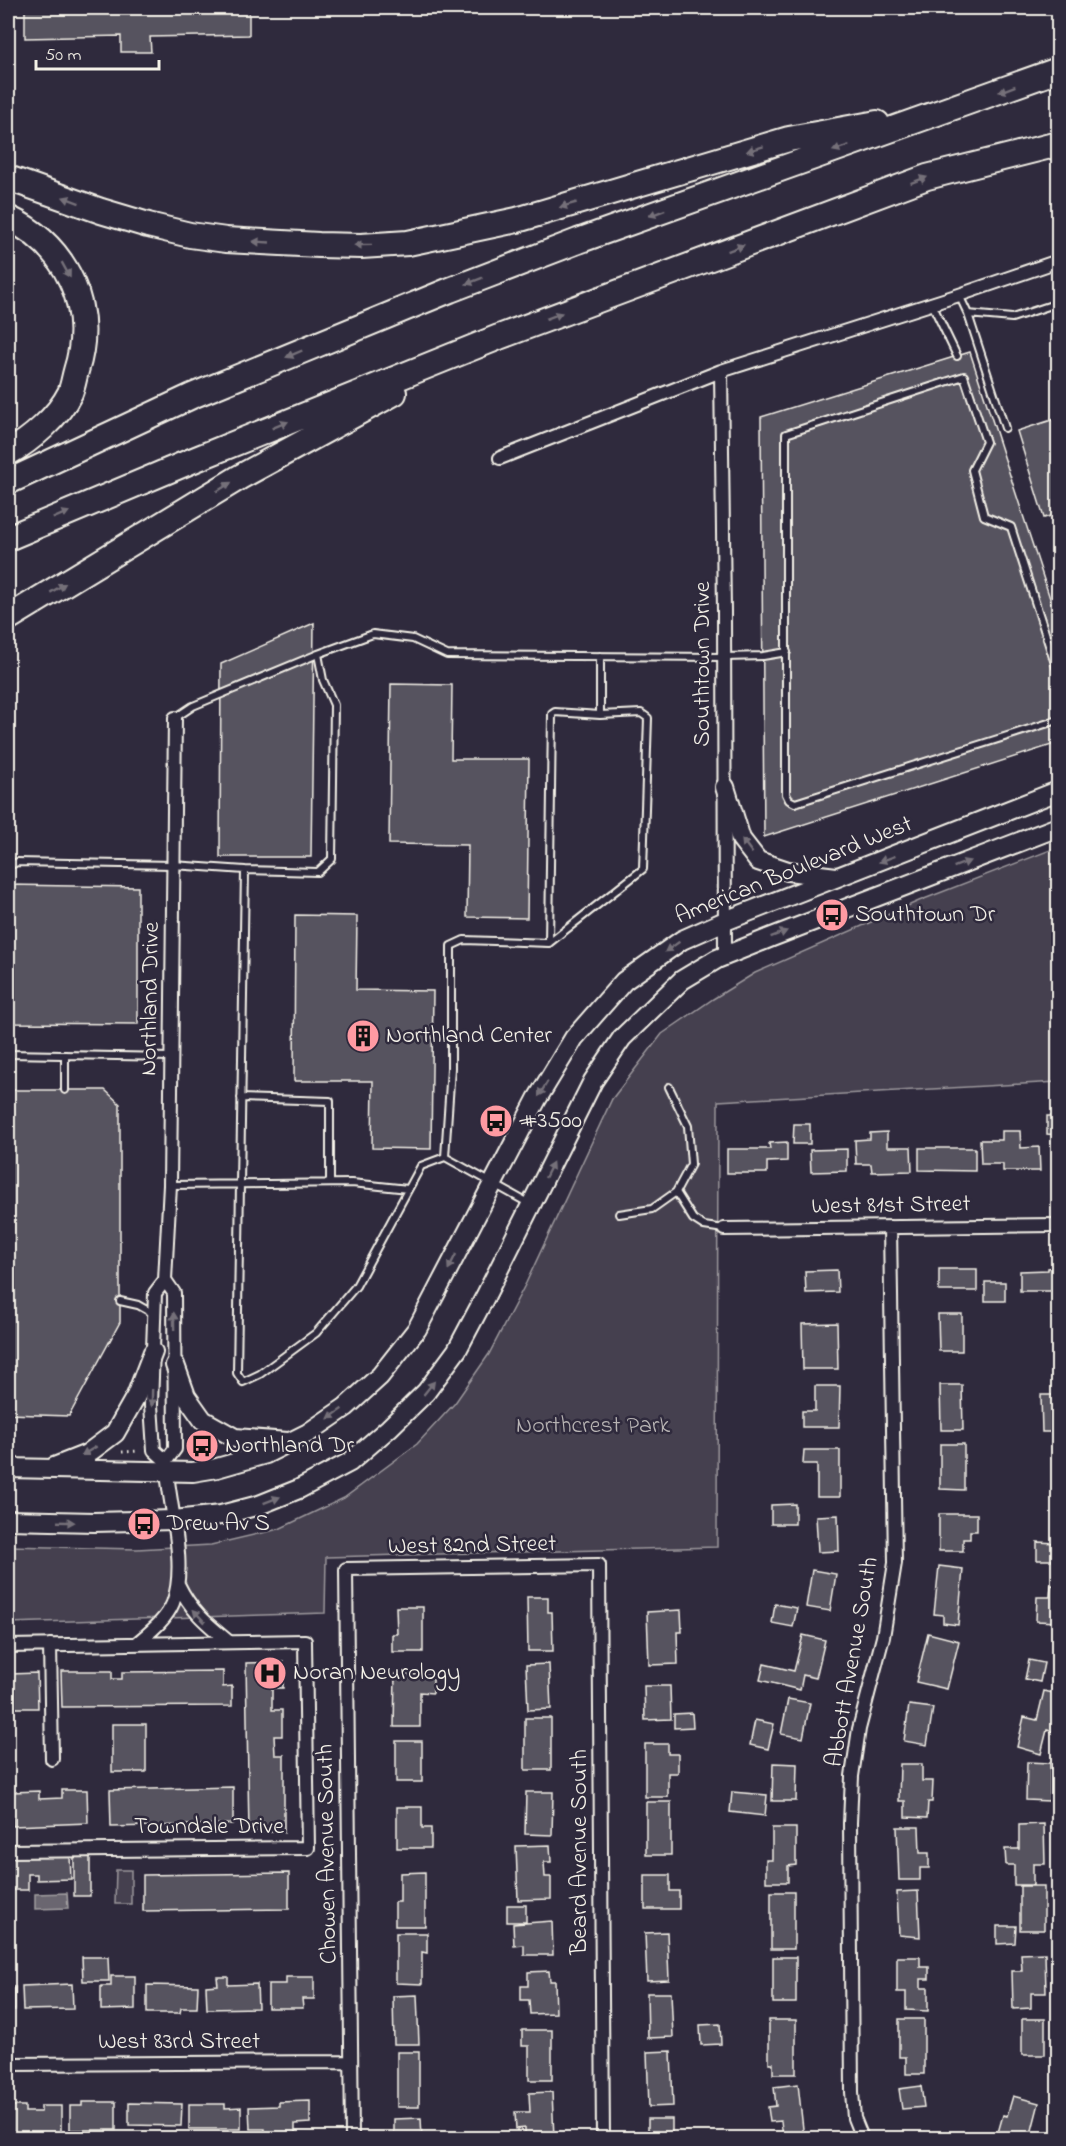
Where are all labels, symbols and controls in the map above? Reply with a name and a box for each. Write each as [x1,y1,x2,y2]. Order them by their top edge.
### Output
scale bar [36,33,159,71]
text: 50 m [45,43,82,69]
one-way arrow [998,85,1016,95]
one-way arrow [832,143,850,153]
one-way arrow [746,145,764,154]
one-way arrow [910,175,928,184]
one-way arrow [62,195,80,205]
one-way arrow [559,201,577,210]
one-way arrow [648,208,666,218]
one-way arrow [251,237,270,247]
one-way arrow [354,241,373,250]
one-way arrow [727,242,745,252]
one-way arrow [61,262,71,279]
one-way arrow [465,276,483,286]
one-way arrow [545,311,563,320]
one-way arrow [284,349,302,359]
one-way arrow [271,419,289,429]
one-way arrow [216,481,232,492]
one-way arrow [52,510,70,519]
street label: Southtown Drive [686,581,721,747]
one-way arrow [50,583,66,594]
street label: American Boulevard West [670,807,918,935]
one-way arrow [741,838,753,854]
one-way arrow [878,854,896,864]
one-way arrow [953,859,971,869]
bus stop icon: Southtown Dr [814,897,850,933]
place label: Southtown Dr [855,898,996,933]
street label: Northland Drive [132,921,170,1076]
one-way arrow [771,929,789,939]
one-way arrow [665,941,681,953]
building icon: Northland Center [345,1018,381,1054]
place label: Northland Center [386,1019,552,1054]
one-way arrow [537,1081,548,1097]
bus stop icon: #3500 [478,1103,514,1139]
place label: #3500 [519,1104,582,1139]
one-way arrow [544,1161,553,1178]
street label: West 81st Street [811,1187,971,1225]
one-way arrow [447,1254,457,1271]
one-way arrow [170,1312,179,1331]
one-way arrow [422,1380,434,1395]
one-way arrow [147,1388,156,1407]
one-way arrow [327,1408,342,1420]
park label: Northcrest Park [516,1409,671,1444]
bus stop icon: Northland Dr [184,1428,220,1464]
place label: Northland Dr [225,1429,355,1464]
one-way arrow [81,1446,97,1457]
one-way arrow [264,1494,282,1504]
bus stop icon: Drew Av S [126,1506,162,1542]
place label: Drew Av S [166,1507,270,1542]
one-way arrow [56,1517,75,1526]
street label: West 82nd Street [388,1527,556,1565]
street label: Abbott Avenue South [817,1554,889,1770]
one-way arrow [193,1610,207,1624]
hospital icon: Noran Neurology [252,1655,288,1691]
place label: Noran Neurology [293,1656,460,1692]
street label: Chowen Avenue South [309,1744,347,1964]
street label: Beard Avenue South [563,1749,598,1956]
street label: Towndale Drive [134,1810,284,1845]
street label: West 83rd Street [98,2025,260,2060]

